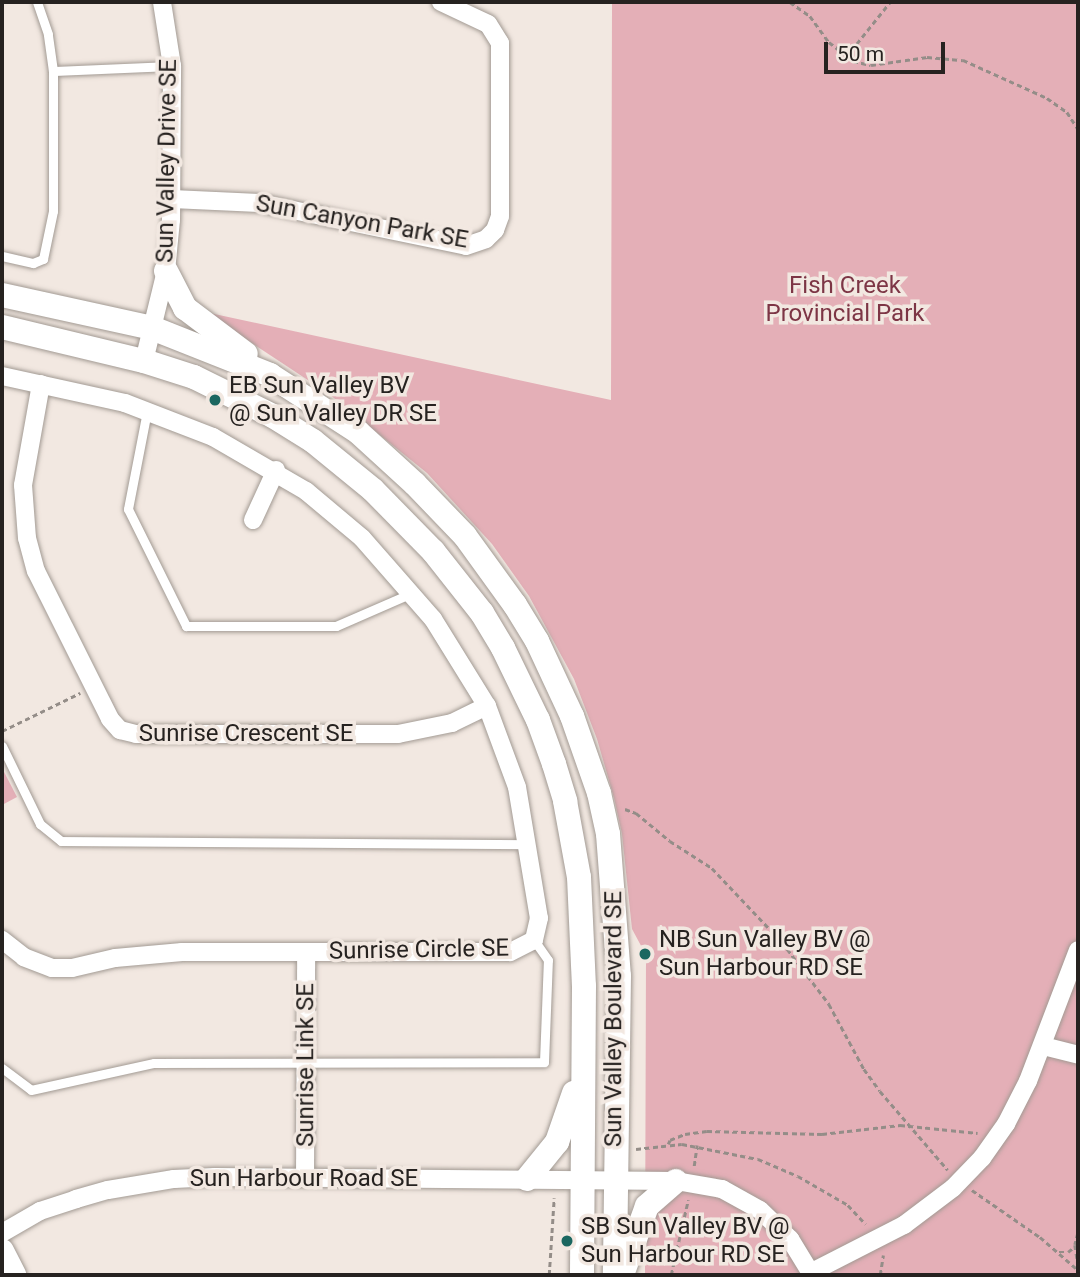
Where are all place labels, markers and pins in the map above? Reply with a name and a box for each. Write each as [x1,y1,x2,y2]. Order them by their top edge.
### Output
place label: EB Sun Valley BV @ Sun Valley DR SE [229,372,437,428]
marker: EB Sun Valley BV @ Sun Valley DR SE [207,392,223,408]
place label: NB Sun Valley BV @ Sun Harbour RD SE [659,926,871,982]
marker: NB Sun Valley BV @ Sun Harbour RD SE [637,946,653,962]
place label: SB Sun Valley BV @ Sun Harbour RD SE [581,1213,790,1269]
marker: SB Sun Valley BV @ Sun Harbour RD SE [559,1233,575,1249]

